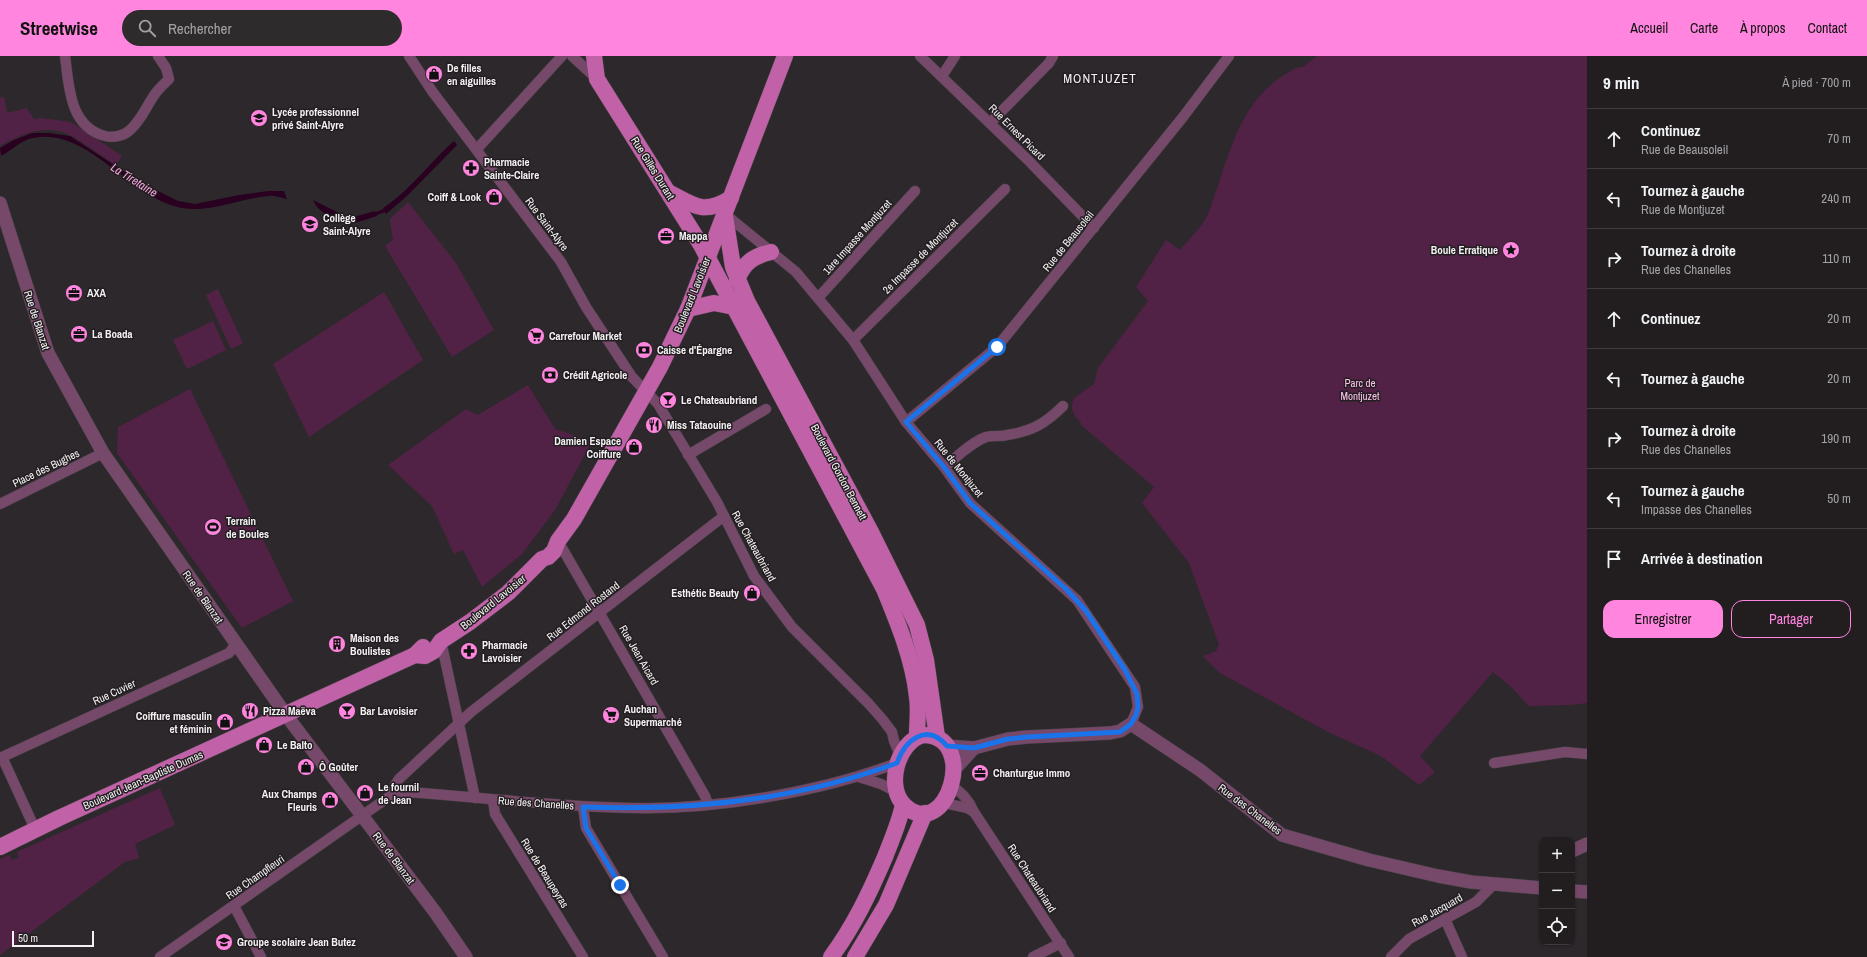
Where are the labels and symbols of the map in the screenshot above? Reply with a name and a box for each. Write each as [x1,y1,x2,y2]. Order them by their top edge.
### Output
place label: De filles en aiguilles [447,61,496,88]
shop icon: De filles en aiguilles [424,64,444,84]
district label: MONTJUZET [1063,70,1137,87]
street label: Rue Ernest Picard [986,101,1048,163]
place label: Lycée professionnel privé Saint-Alyre [272,105,359,132]
school or university icon: Lycée professionnel privé Saint-Alyre [249,108,269,128]
street label: Rue Gilles Durant [628,134,678,203]
place label: Pharmacie Sainte-Claire [484,155,539,182]
pharmacy icon: Pharmacie Sainte-Claire [461,158,481,178]
water label: La Tiretaine [108,159,161,201]
shop icon: Coiff & Look [484,187,504,207]
place label: Coiff & Look [427,190,482,204]
street label: Rue Saint-Alyre [522,194,572,254]
street label: 1ère Impasse Montjuzet [820,196,895,277]
street label: Rue de Beausoleil [1039,208,1097,274]
place label: Collège Saint-Alyre [323,211,371,238]
school or university icon: Collège Saint-Alyre [300,214,320,234]
street label: 2e Impasse de Montjuzet [879,215,961,297]
office icon: Mappa [656,226,676,246]
place label: Mappa [679,229,708,243]
place icon: Boule Erratique [1501,240,1521,260]
place label: Boule Erratique [1431,243,1498,257]
street label: Boulevard Lavoisier [670,255,714,335]
office icon: AXA [64,283,84,303]
place label: AXA [87,286,107,300]
street label: Rue de Blanzat [21,289,53,352]
office icon: La Boada [69,324,89,344]
supermarket icon: Carrefour Market [526,326,546,346]
place label: La Boada [92,327,133,341]
place label: Carrefour Market [549,329,622,343]
route start [988,338,1006,356]
bank icon: Caisse d'Épargne [634,340,654,360]
place label: Caisse d'Épargne [657,343,732,357]
bank icon: Crédit Agricole [540,365,560,385]
place label: Crédit Agricole [563,368,627,382]
park label: Parc de Montjuzet [1340,376,1380,403]
bar icon: Le Chateaubriand [658,390,678,410]
place label: Le Chateaubriand [681,393,757,407]
restaurant icon: Miss Tataouine [644,415,664,435]
place label: Miss Tataouine [667,418,732,432]
street label: Boulevard Gordon Bennett [808,422,870,523]
place label: Damien Espace Coiffure [554,434,621,461]
street label: Rue de Montjuzet [931,436,987,500]
shop icon: Damien Espace Coiffure [624,437,644,457]
street label: Place des Bughes [10,446,82,490]
street label: Rue Chateaubriand [729,508,779,584]
place label: Terrain de Boules [226,514,269,541]
sports icon: Terrain de Boules [203,517,223,537]
street label: Rue de Blanzat [180,568,227,627]
street label: Boulevard Lavoisier [457,571,529,633]
street label: Rue Edmond Rostand [544,578,622,644]
shop icon: Esthétic Beauty [742,583,762,603]
place label: Esthétic Beauty [671,586,739,600]
street label: Rue Jean Aicard [616,623,662,687]
place label: Maison des Boulistes [350,631,399,658]
building icon: Maison des Boulistes [327,634,347,654]
place label: Pharmacie Lavoisier [482,638,528,665]
pharmacy icon: Pharmacie Lavoisier [459,641,479,661]
street label: Rue Cuvier [90,676,138,708]
restaurant icon: Pizza Maëva [240,701,260,721]
bar icon: Bar Lavoisier [337,701,357,721]
place label: Auchan Supermarché [624,702,682,729]
place label: Pizza Maëva [263,704,316,718]
place label: Bar Lavoisier [360,704,418,718]
supermarket icon: Auchan Supermarché [601,705,621,725]
place label: Coiffure masculin et féminin [136,709,212,736]
shop icon: Coiffure masculin et féminin [215,712,235,732]
shop icon: Le Balto [254,735,274,755]
place label: Le Balto [277,738,313,752]
street label: Boulevard Jean-Baptiste Dumas [81,747,206,813]
shop icon: Ô Goûter [296,757,316,777]
place label: Ô Goûter [319,760,359,774]
office icon: Chanturgue Immo [970,763,990,783]
place label: Chanturgue Immo [993,766,1071,780]
place label: Le fournil de Jean [378,780,419,807]
street label: Rue des Chanelles [1215,780,1285,838]
shop icon: Le fournil de Jean [355,783,375,803]
place label: Aux Champs Fleuris [262,787,317,814]
shop icon: Aux Champs Fleuris [320,790,340,810]
street label: Rue des Chanelles [497,793,575,813]
street label: Rue de Blanzat [370,829,418,887]
street label: Rue de Beaupeyras [518,835,572,911]
street label: Rue Chateaubriand [1005,841,1059,915]
street label: Rue Champfleuri [223,852,287,902]
route end [611,876,629,894]
street label: Rue Jacquard [1409,890,1465,930]
scale bar [12,929,94,948]
school or university icon: Groupe scolaire Jean Butez [214,932,234,952]
place label: Groupe scolaire Jean Butez [237,935,356,949]

